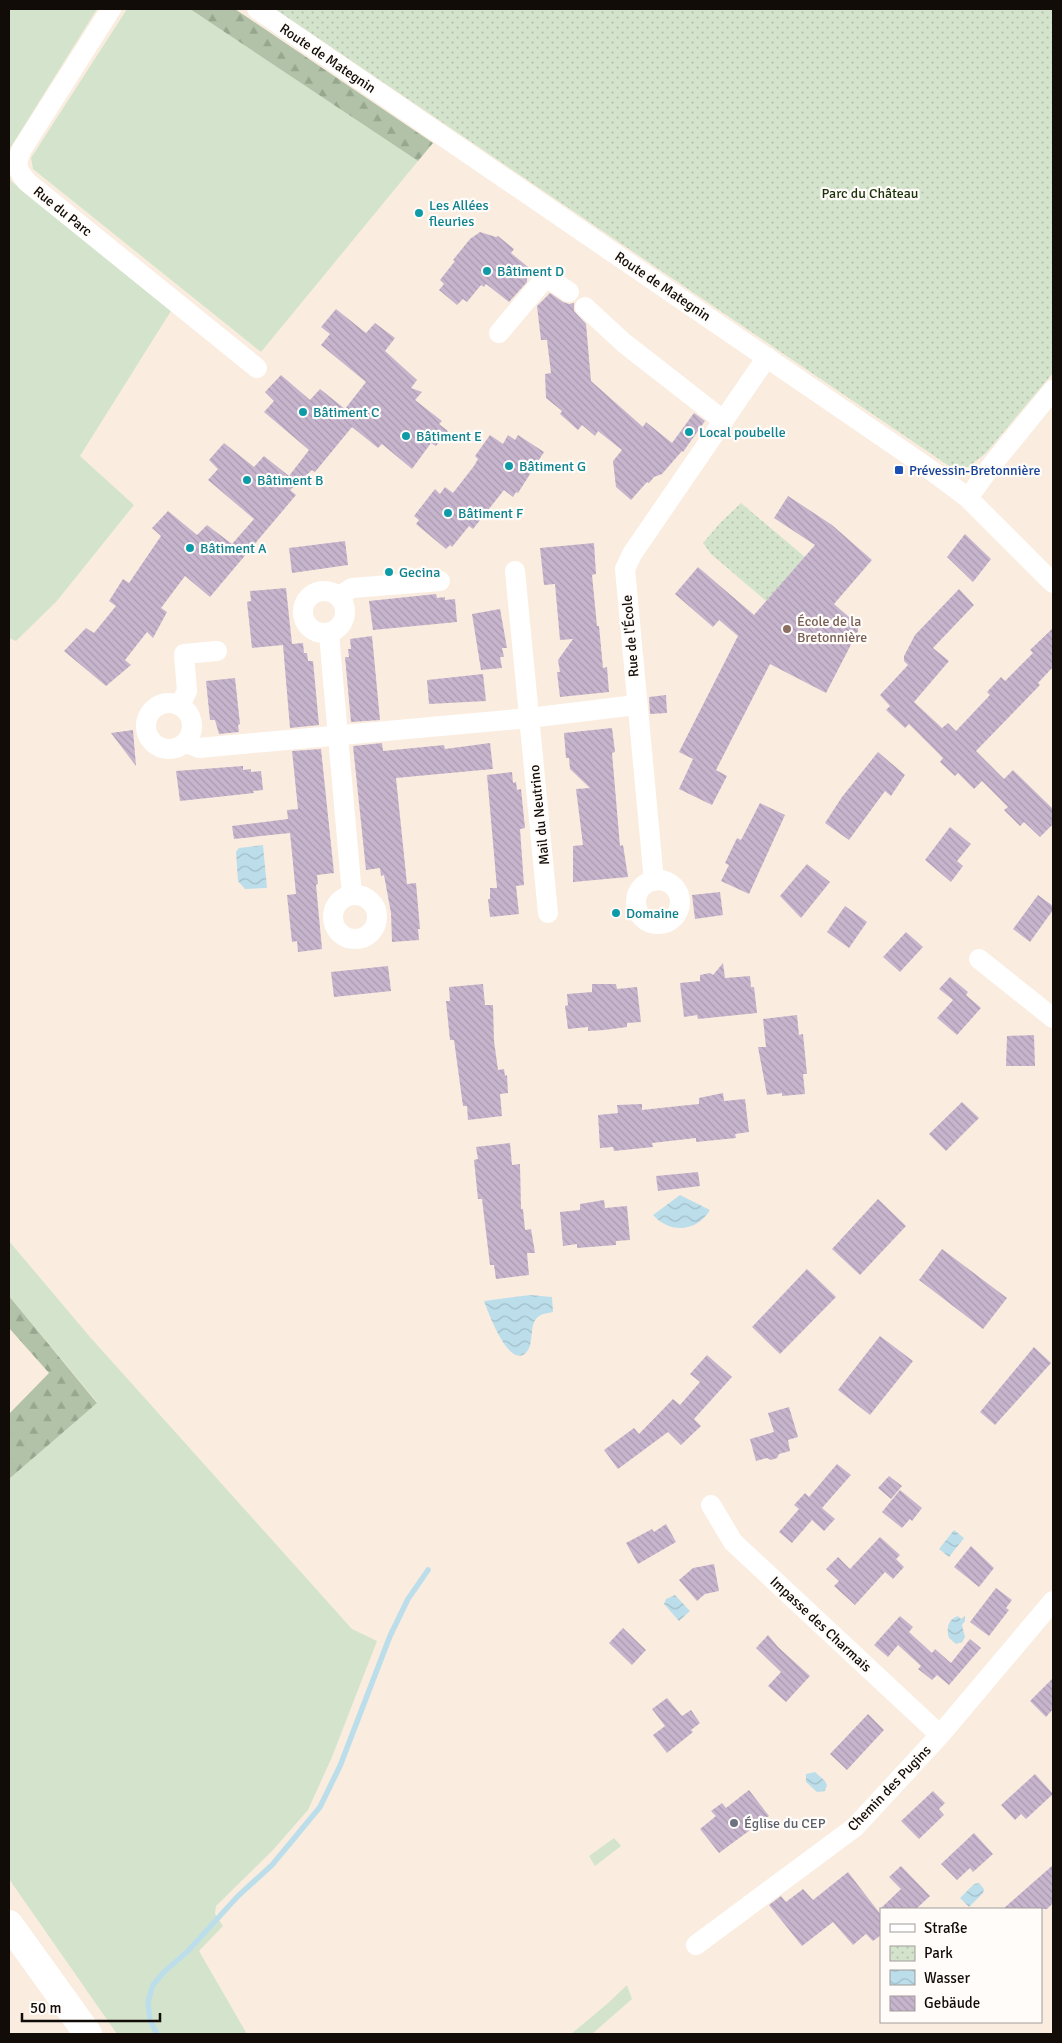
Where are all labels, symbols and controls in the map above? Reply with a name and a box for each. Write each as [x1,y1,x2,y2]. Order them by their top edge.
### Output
street label: Route de Mategnin [277,20,379,97]
street label: Rue du Parc [30,183,96,240]
park label: Parc du Château [821,185,919,202]
place label: Les Allées fleuries [429,197,489,230]
marker: Les Allées fleuries [413,207,425,219]
street label: Route de Mategnin [612,248,714,325]
place label: Bâtiment D [497,263,564,280]
marker: Bâtiment D [481,265,493,277]
place label: Bâtiment C [313,404,379,421]
marker: Bâtiment C [297,406,309,418]
place label: Local poubelle [699,424,786,441]
marker: Local poubelle [683,426,695,438]
place label: Bâtiment E [416,428,482,445]
marker: Bâtiment E [400,430,412,442]
place label: Bâtiment G [519,458,586,475]
marker: Bâtiment G [503,460,515,472]
place label: Prévessin-Bretonnière [909,462,1040,479]
marker: Prévessin-Bretonnière [893,464,905,476]
place label: Bâtiment B [257,472,323,489]
marker: Bâtiment B [241,474,253,486]
place label: Bâtiment F [458,505,523,522]
marker: Bâtiment F [442,507,454,519]
place label: Bâtiment A [200,540,267,557]
marker: Bâtiment A [184,542,196,554]
place label: Gecina [399,564,440,581]
marker: Gecina [383,566,395,578]
street label: Rue de l'École [618,594,643,678]
place label: École de la Bretonnière [797,613,867,646]
marker: École de la Bretonnière [781,623,793,635]
street label: Mail du Neutrino [526,764,553,866]
place label: Domaine [626,905,679,922]
marker: Domaine [610,907,622,919]
street label: Impasse des Charmais [766,1573,875,1676]
street label: Chemin des Pugins [844,1742,935,1835]
place label: Église du CEP [744,1815,826,1832]
marker: Église du CEP [728,1817,740,1829]
legend [880,1908,1042,2023]
text: Straße [924,1919,968,1937]
text: Park [924,1944,953,1962]
text: Wasser [924,1969,970,1987]
scale bar [22,1990,160,2022]
text: Gebäude [924,1994,980,2012]
text: 50 m [30,1999,61,2017]

